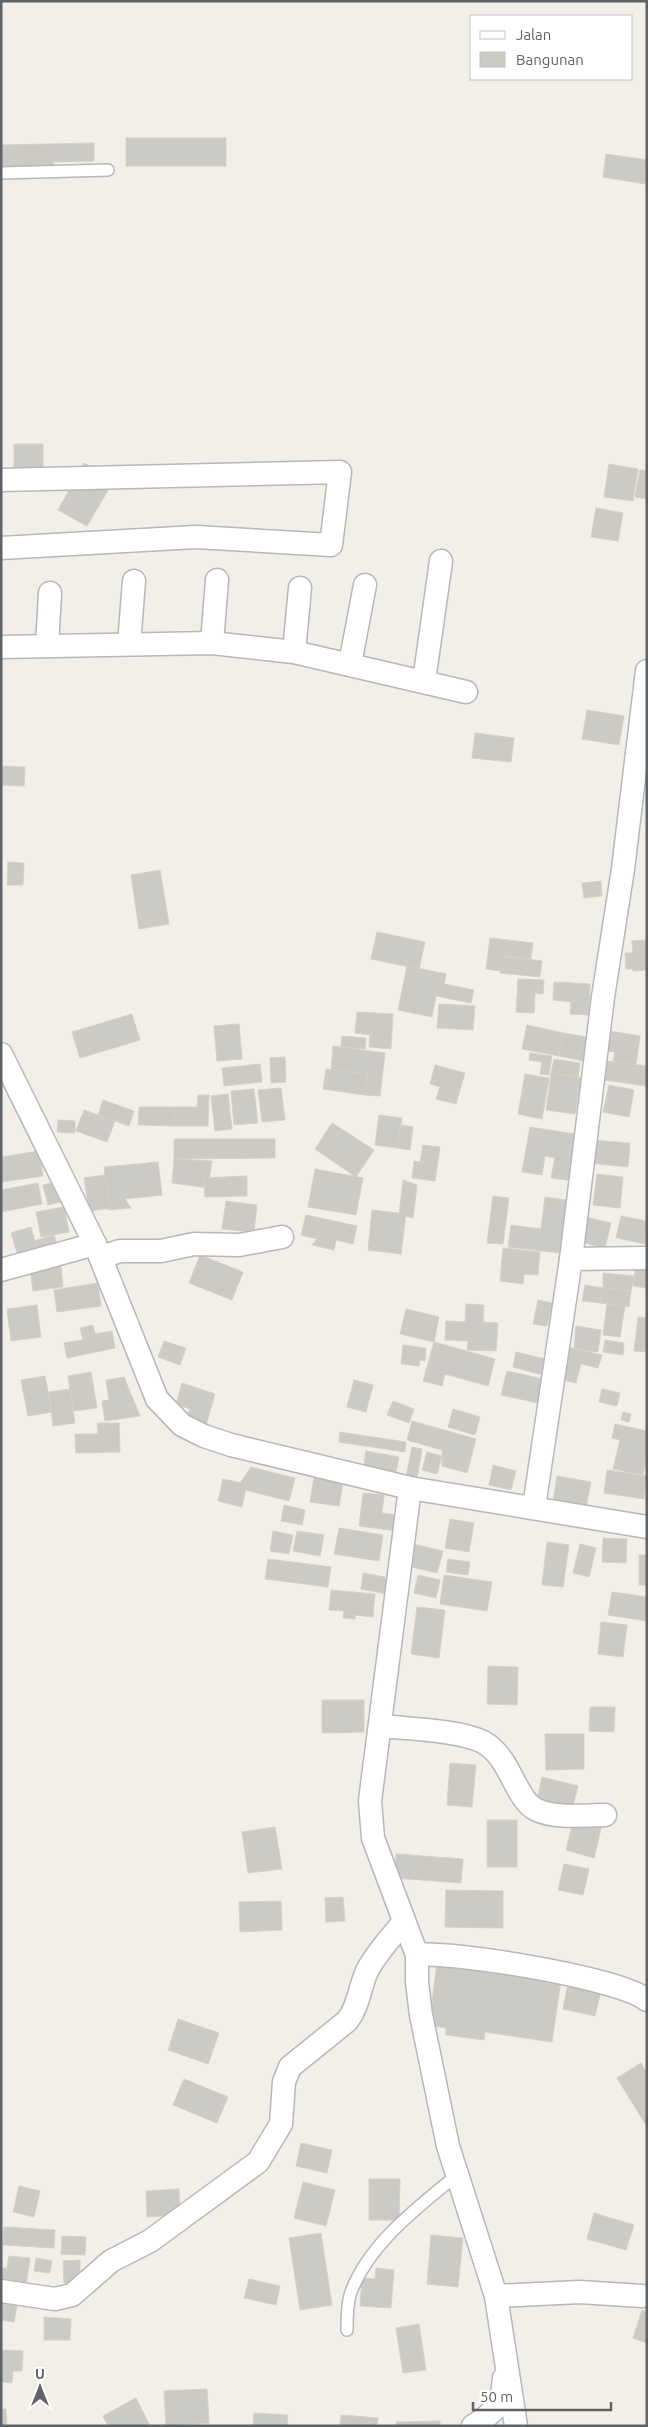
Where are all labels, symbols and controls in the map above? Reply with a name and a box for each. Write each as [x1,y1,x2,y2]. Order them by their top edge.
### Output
legend [470,15,633,80]
text: Jalan [516,26,551,43]
text: Bangunan [516,51,584,68]
north arrow [15,2362,65,2412]
text: U [35,2366,45,2382]
scale bar [473,2380,610,2412]
text: 50 m [480,2388,513,2405]

